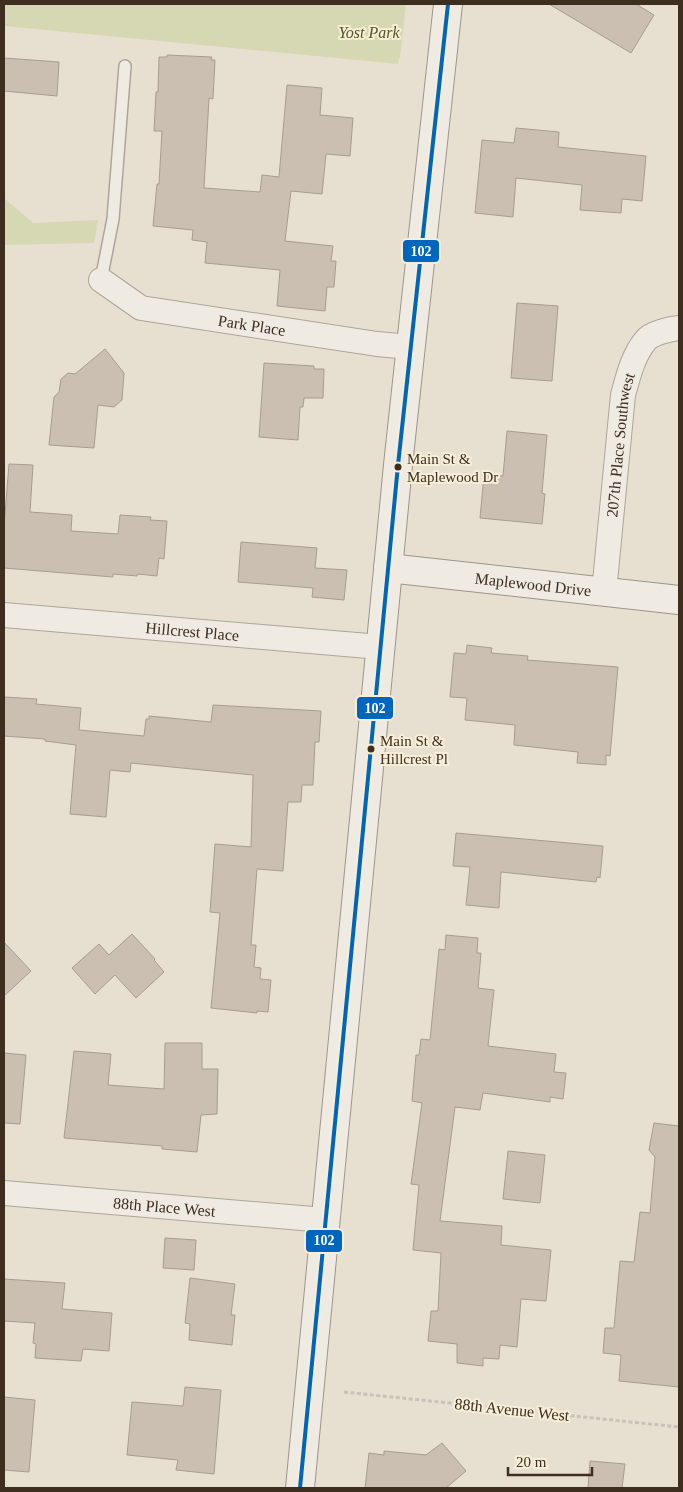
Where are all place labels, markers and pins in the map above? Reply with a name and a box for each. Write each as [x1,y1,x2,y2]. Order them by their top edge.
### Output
place label: Main St & Maplewood Dr [407,451,498,485]
marker: Main St & Maplewood Dr [393,462,403,472]
place label: Main St & Hillcrest Pl [380,733,448,767]
marker: Main St & Hillcrest Pl [366,744,376,754]

